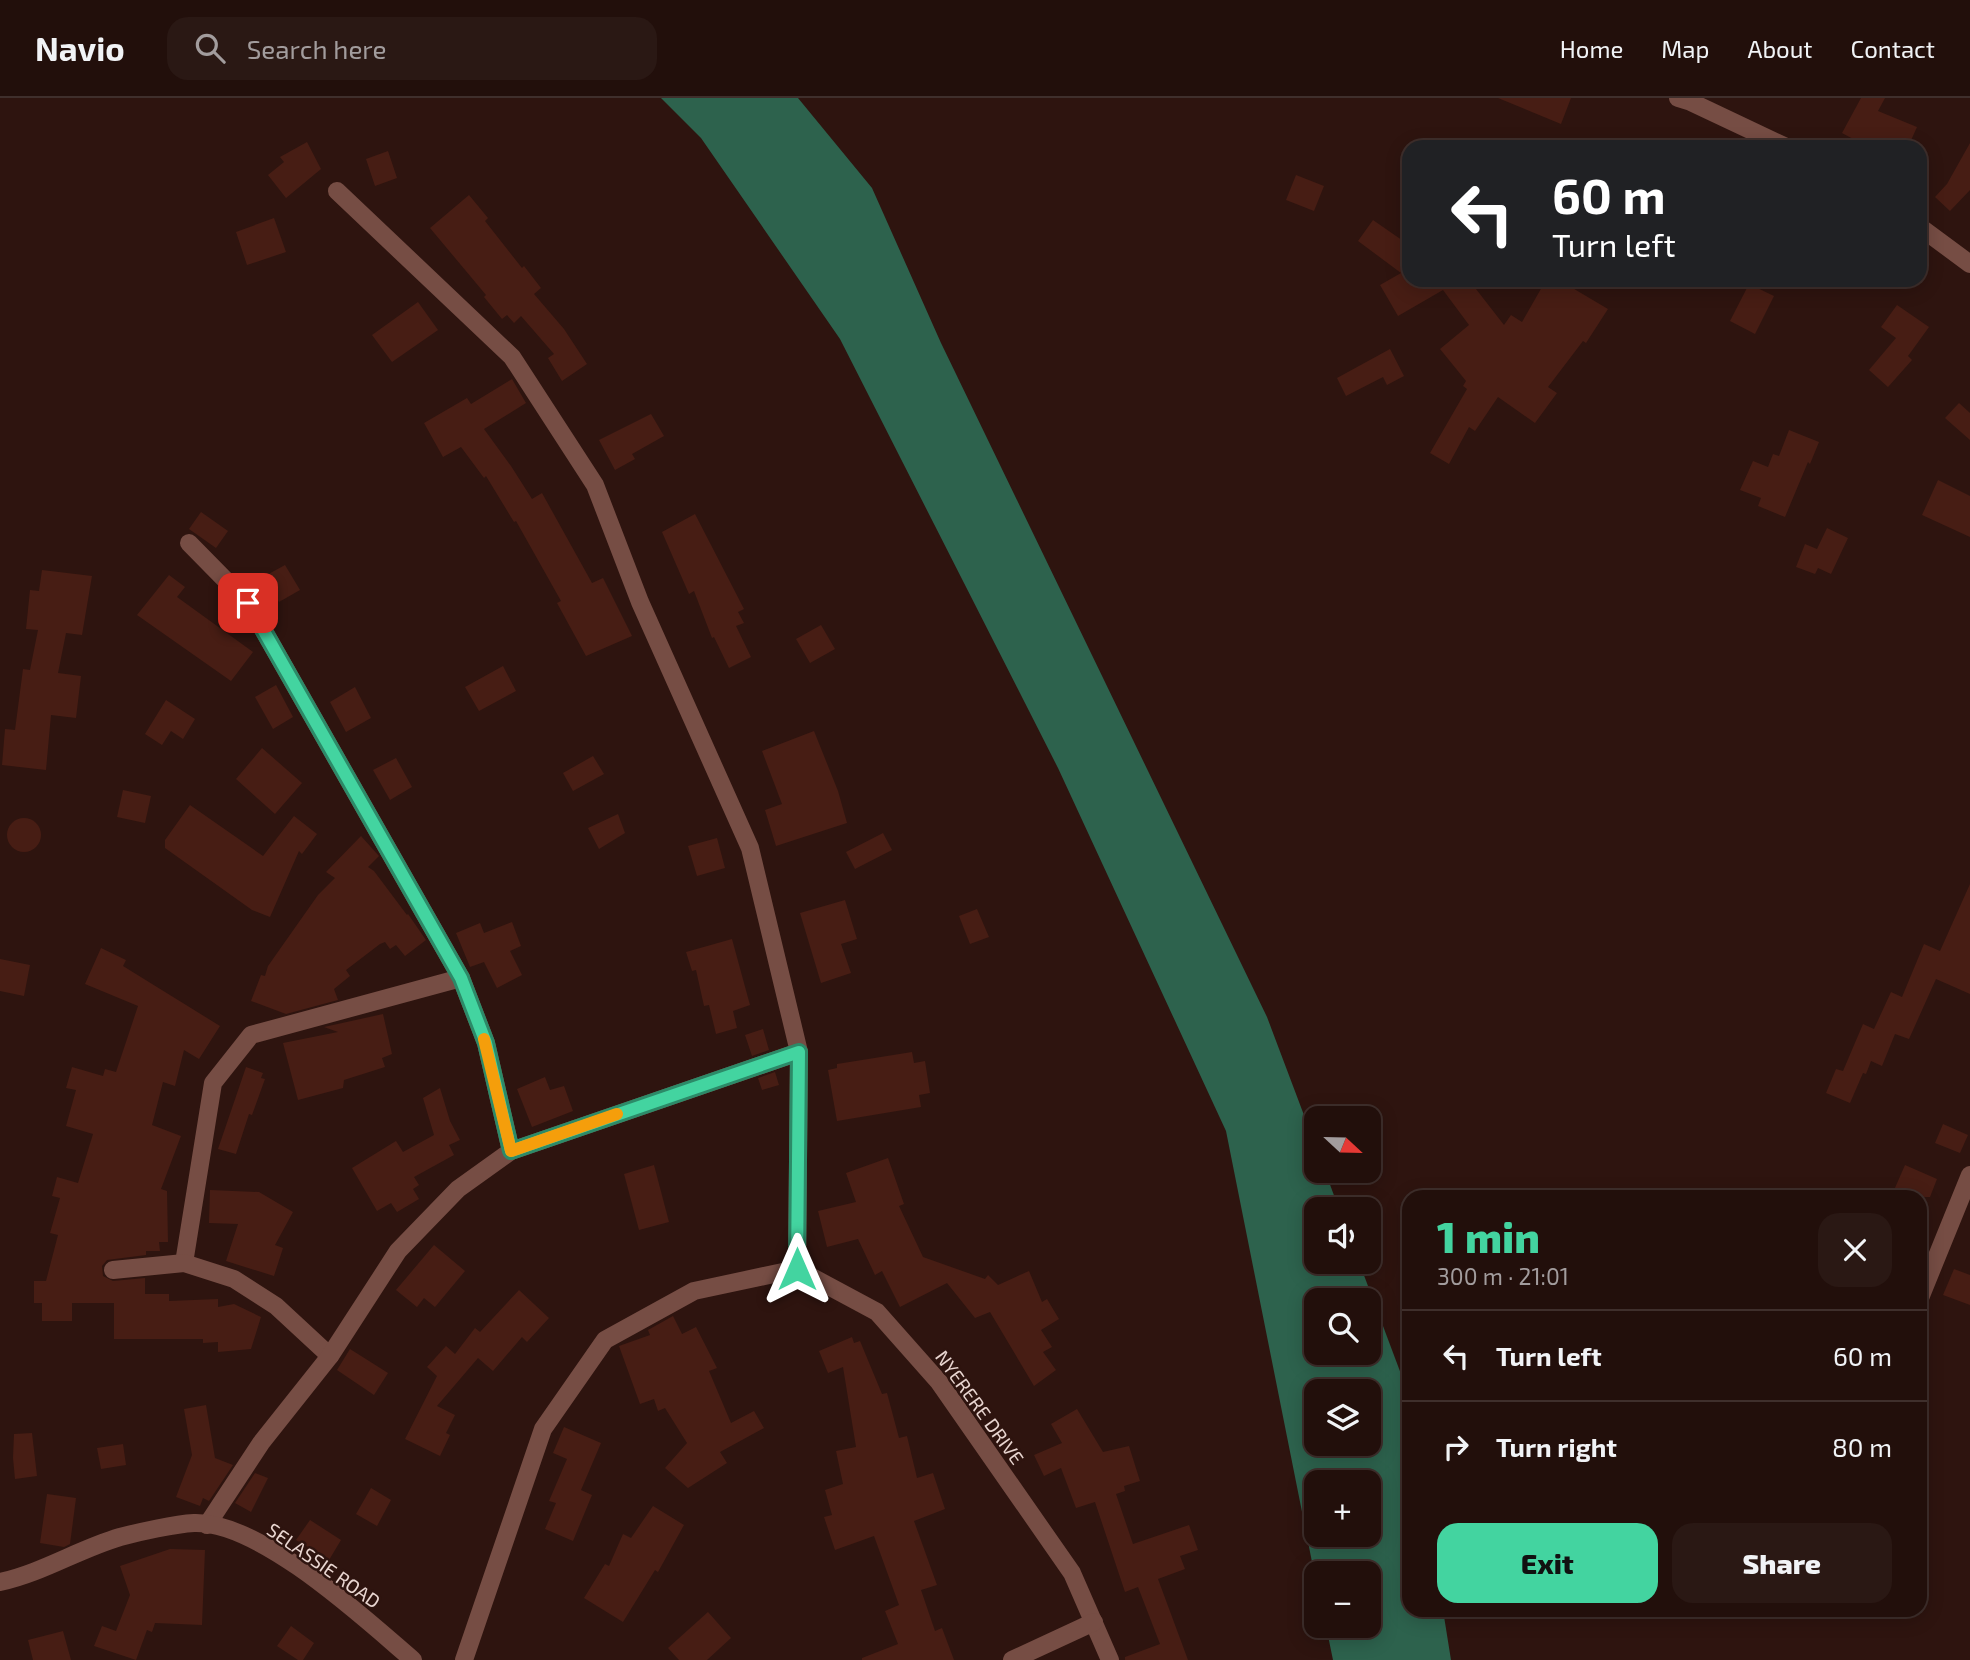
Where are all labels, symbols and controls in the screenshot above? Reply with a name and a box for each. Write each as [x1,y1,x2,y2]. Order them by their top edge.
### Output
search box [167,17,657,80]
text: Navio [35,28,125,68]
icon: search [191,29,229,67]
text: Search here [247,33,386,64]
text: Home [1560,34,1623,63]
text: Map [1661,34,1709,63]
text: About [1747,34,1813,63]
text: Contact [1851,34,1935,63]
text: 60 m [1552,165,1666,224]
icon: left [1437,168,1528,259]
text: Turn left [1552,225,1676,263]
pin [218,573,278,633]
icon: arrive [229,584,267,622]
north arrow [1304,1106,1381,1183]
map controls [1304,1106,1381,1638]
button: sound [1304,1197,1381,1274]
text: 1 min [1437,1211,1540,1261]
button: close [1818,1213,1892,1287]
position arrow [760,1232,834,1306]
text: 300 m · 21:01 [1437,1262,1569,1290]
button: search [1304,1288,1381,1365]
icon: left [1437,1337,1475,1375]
text: Turn left [1496,1340,1602,1371]
text: 60 m [1833,1340,1892,1371]
street label: NYERERE DRIVE [931,1345,1029,1469]
button: layers [1304,1379,1381,1456]
icon: right [1437,1428,1475,1466]
text: Turn right [1496,1431,1617,1462]
text: 80 m [1832,1431,1892,1462]
button: + [1304,1470,1381,1547]
street label: SELASSIE ROAD [263,1517,385,1613]
button: Exit [1437,1523,1658,1603]
button: Share [1672,1523,1892,1603]
button: − [1304,1561,1381,1638]

